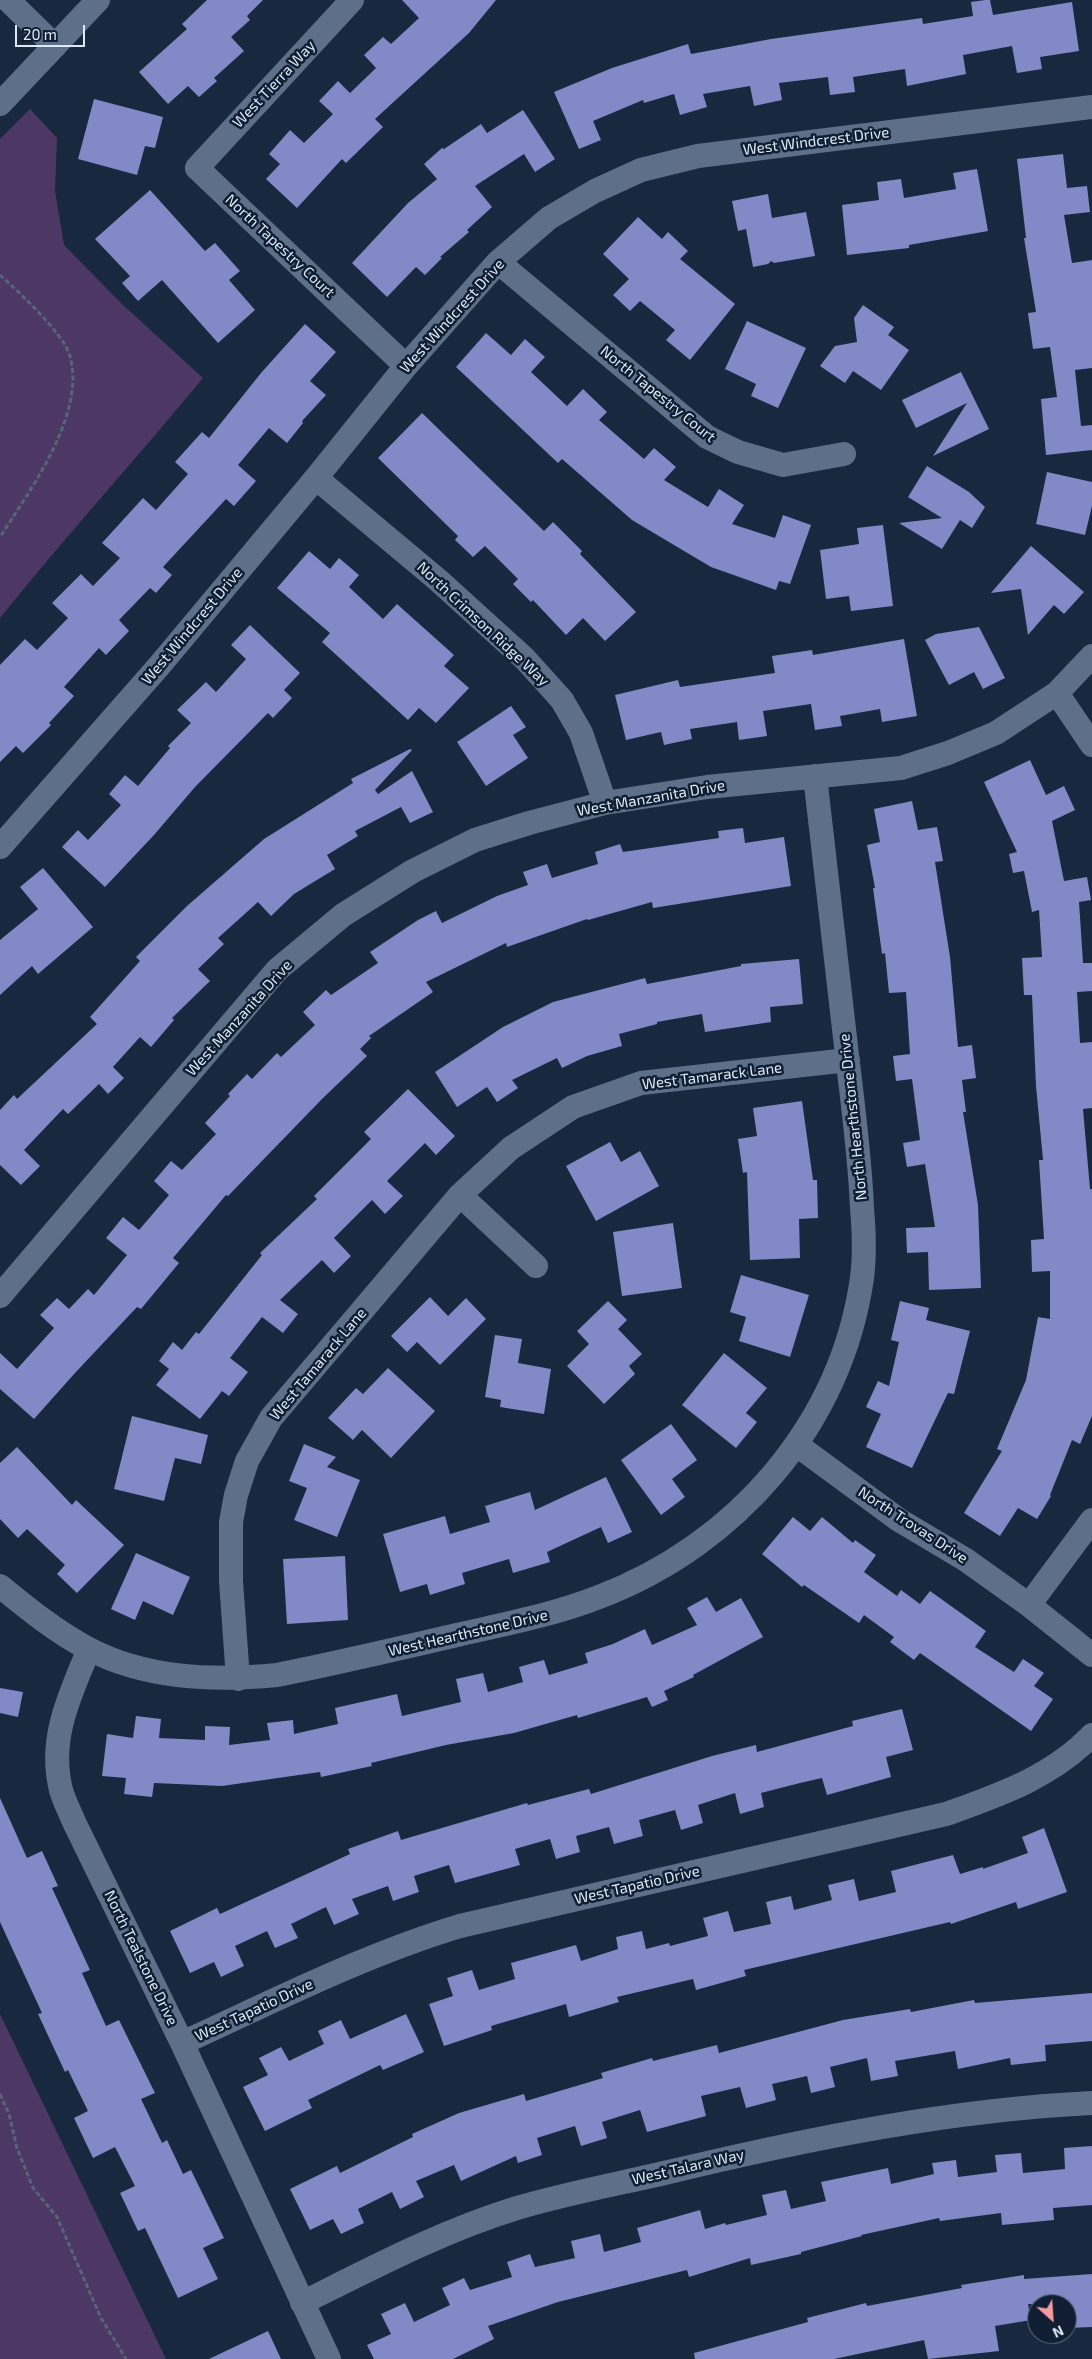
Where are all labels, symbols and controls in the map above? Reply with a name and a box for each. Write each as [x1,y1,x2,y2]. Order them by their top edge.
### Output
scale bar [18,15,88,47]
text: 20 m [23,25,57,43]
street label: West Tierra Way [229,37,319,131]
street label: West Windcrest Drive [742,123,890,159]
street label: North Tapestry Court [222,191,338,301]
street label: West Windcrest Drive [396,255,508,377]
street label: North Tapestry Court [597,342,719,446]
street label: North Crimson Ridge Way [413,558,553,690]
street label: West Windcrest Drive [138,564,246,688]
street label: West Manzanita Drive [576,776,726,820]
street label: West Manzanita Drive [182,956,296,1080]
street label: North Hearthstone Drive [835,1033,871,1201]
street label: West Tamarack Lane [641,1058,783,1094]
street label: West Tamarack Lane [266,1304,370,1424]
street label: North Trovas Drive [855,1483,971,1567]
street label: West Hearthstone Drive [387,1606,549,1660]
street label: West Tapatio Drive [573,1862,701,1908]
street label: North Tealstone Drive [100,1887,182,2029]
street label: West Tapatio Drive [192,1975,316,2045]
street label: West Talara Way [630,2145,746,2189]
north arrow [1027,2294,1077,2344]
text: N [1050,2322,1067,2342]

